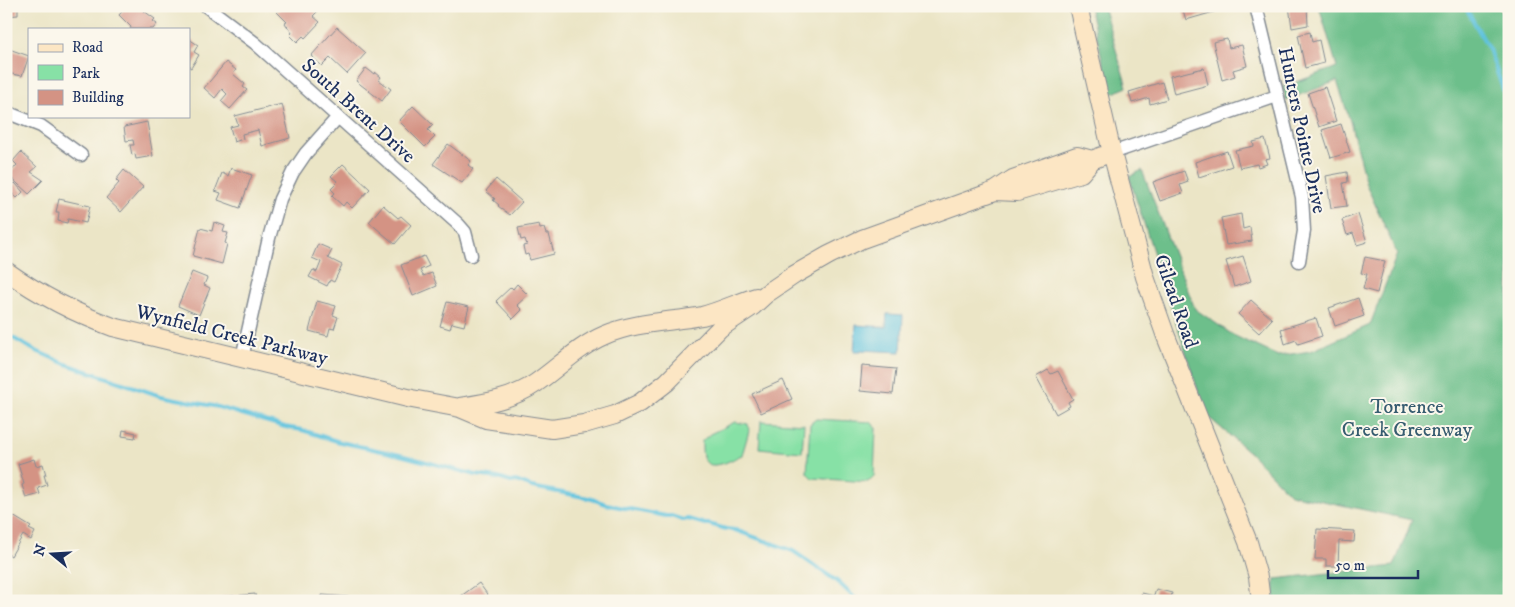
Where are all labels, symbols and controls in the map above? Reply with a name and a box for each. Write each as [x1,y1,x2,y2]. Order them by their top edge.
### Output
legend [28,28,190,118]
text: Road [72,38,104,57]
street label: Hunters Pointe Drive [1272,45,1331,216]
street label: South Brent Drive [296,53,420,169]
text: Park [72,64,101,83]
text: Building [72,88,124,107]
street label: Gilead Road [1148,251,1203,352]
street label: Wynfield Creek Parkway [132,299,331,372]
park label: Torrence Creek Greenway [1342,395,1473,443]
north arrow [28,530,78,580]
text: N [30,542,51,559]
scale bar [1328,547,1418,579]
text: 50 m [1335,556,1365,575]

